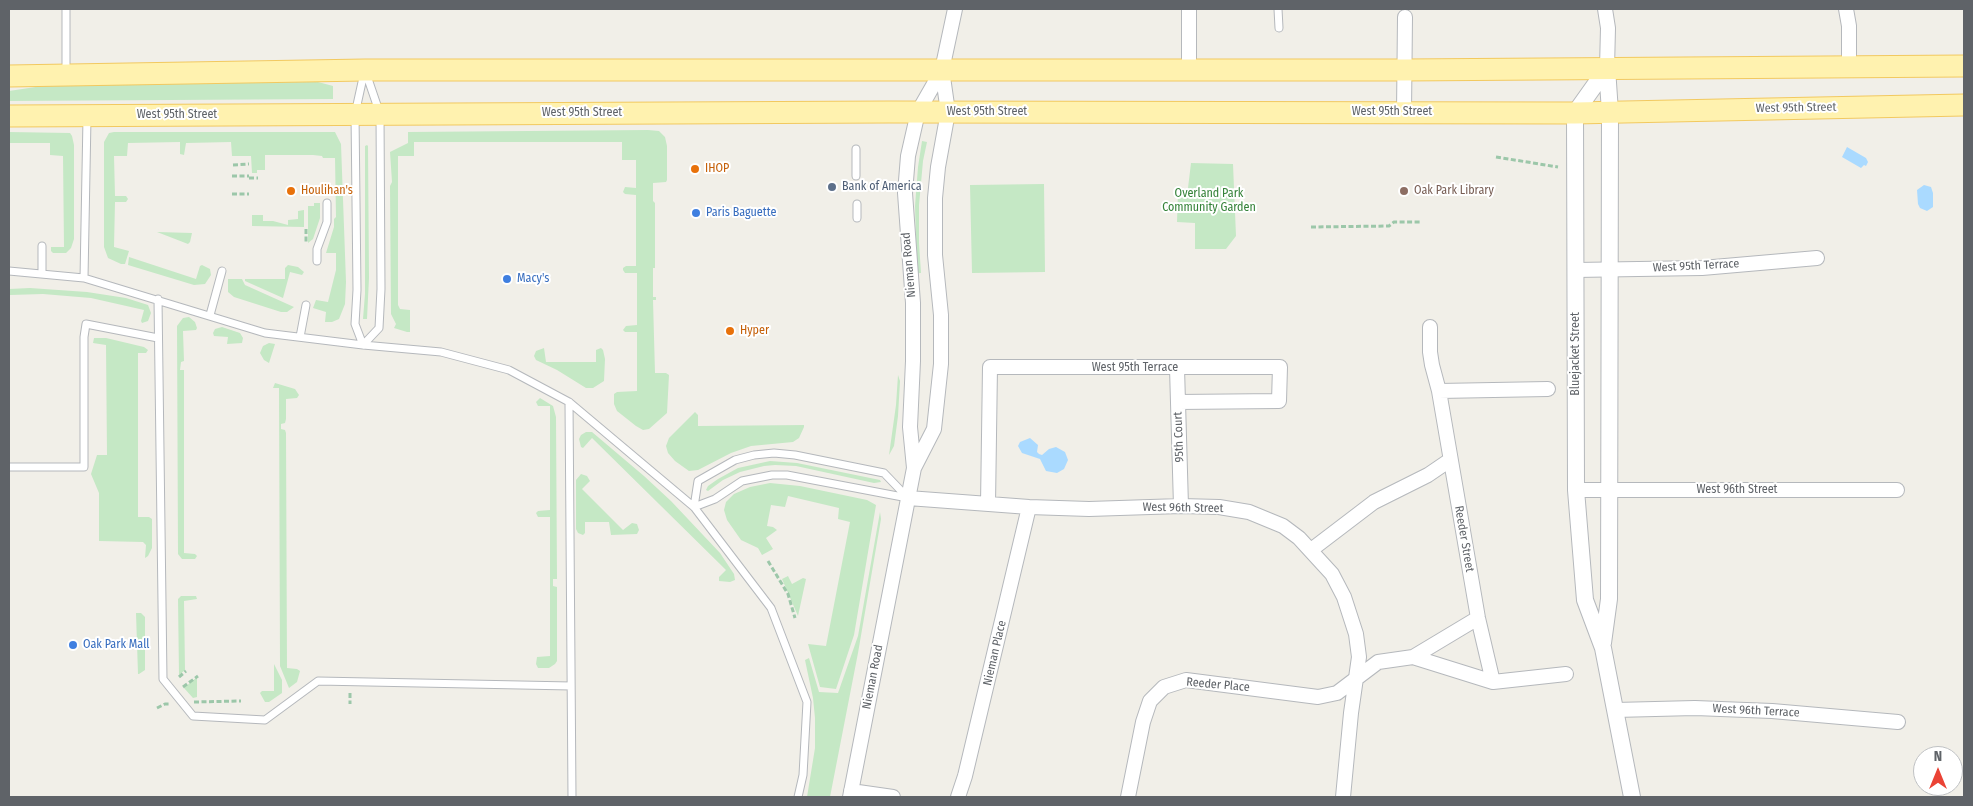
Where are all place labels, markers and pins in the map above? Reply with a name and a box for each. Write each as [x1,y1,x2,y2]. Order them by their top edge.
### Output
place label: IHOP [705,162,729,176]
marker: IHOP [689,163,701,175]
place label: Bank of America [842,180,922,194]
marker: Bank of America [826,181,838,193]
place label: Houlihan's [301,184,353,198]
place label: Oak Park Library [1414,184,1494,198]
marker: Houlihan's [285,185,297,197]
marker: Oak Park Library [1398,185,1410,197]
place label: Paris Baguette [706,206,776,220]
marker: Paris Baguette [690,207,702,219]
place label: Macy's [517,272,549,286]
marker: Macy's [501,273,513,285]
place label: Hyper [740,324,769,338]
marker: Hyper [724,325,736,337]
place label: Oak Park Mall [83,638,149,652]
marker: Oak Park Mall [67,639,79,651]

